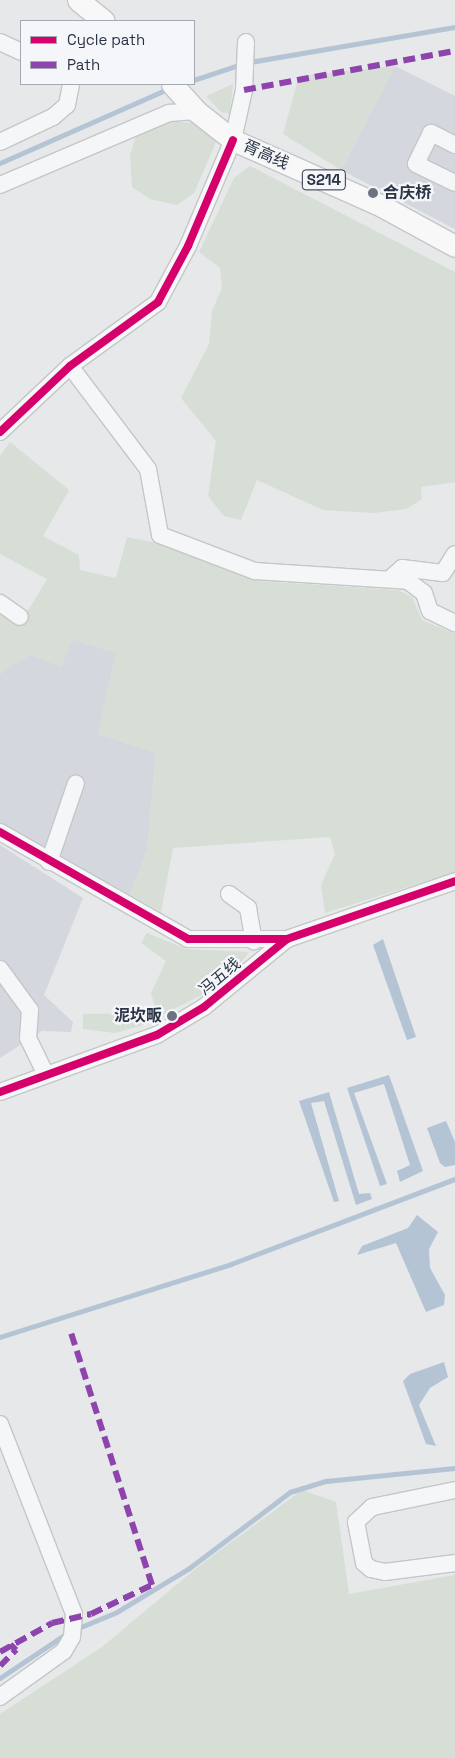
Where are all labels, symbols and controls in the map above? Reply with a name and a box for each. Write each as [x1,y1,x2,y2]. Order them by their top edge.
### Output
legend [20,20,195,85]
text: Cycle path [67,30,145,49]
text: Path [67,55,100,74]
street label: 胥高线 [240,136,292,174]
road number: S214 [302,168,346,192]
place label: 合庆桥 [383,183,431,203]
marker: 合庆桥 [367,187,379,199]
street label: 冯五线 [195,954,245,1000]
place label: 泥坎畈 [114,1006,162,1026]
marker: 泥坎畈 [166,1010,178,1022]

